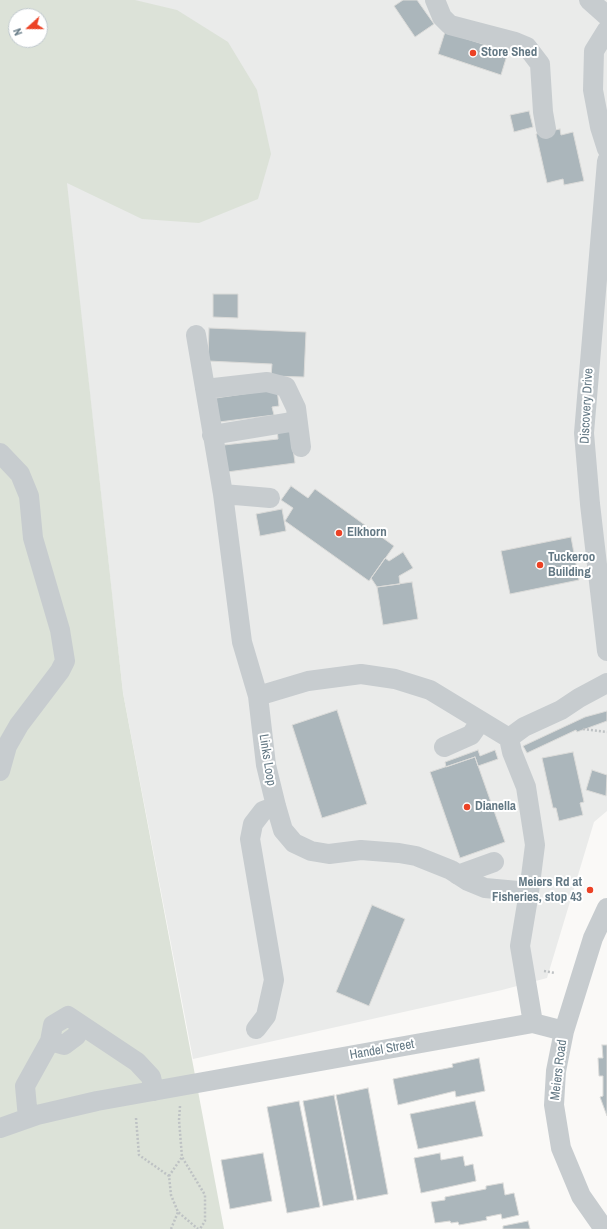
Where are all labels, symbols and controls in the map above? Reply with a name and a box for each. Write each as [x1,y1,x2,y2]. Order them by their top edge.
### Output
north arrow [8,8,48,48]
text: N [10,26,25,37]
place label: Store Shed [481,45,537,61]
marker: Store Shed [468,48,478,58]
street label: Discovery Drive [577,368,597,444]
place label: Elkhorn [347,525,387,541]
marker: Elkhorn [334,528,344,538]
place label: Tuckeroo Building [548,550,595,581]
marker: Tuckeroo Building [535,560,545,570]
street label: Links Loop [255,733,279,787]
place label: Dianella [475,799,516,815]
marker: Dianella [462,802,472,812]
place label: Meiers Rd at Fisheries, stop 43 [492,875,582,906]
marker: Meiers Rd at Fisheries, stop 43 [585,885,595,895]
street label: Handel Street [349,1037,415,1063]
street label: Meiers Road [548,1039,570,1101]

